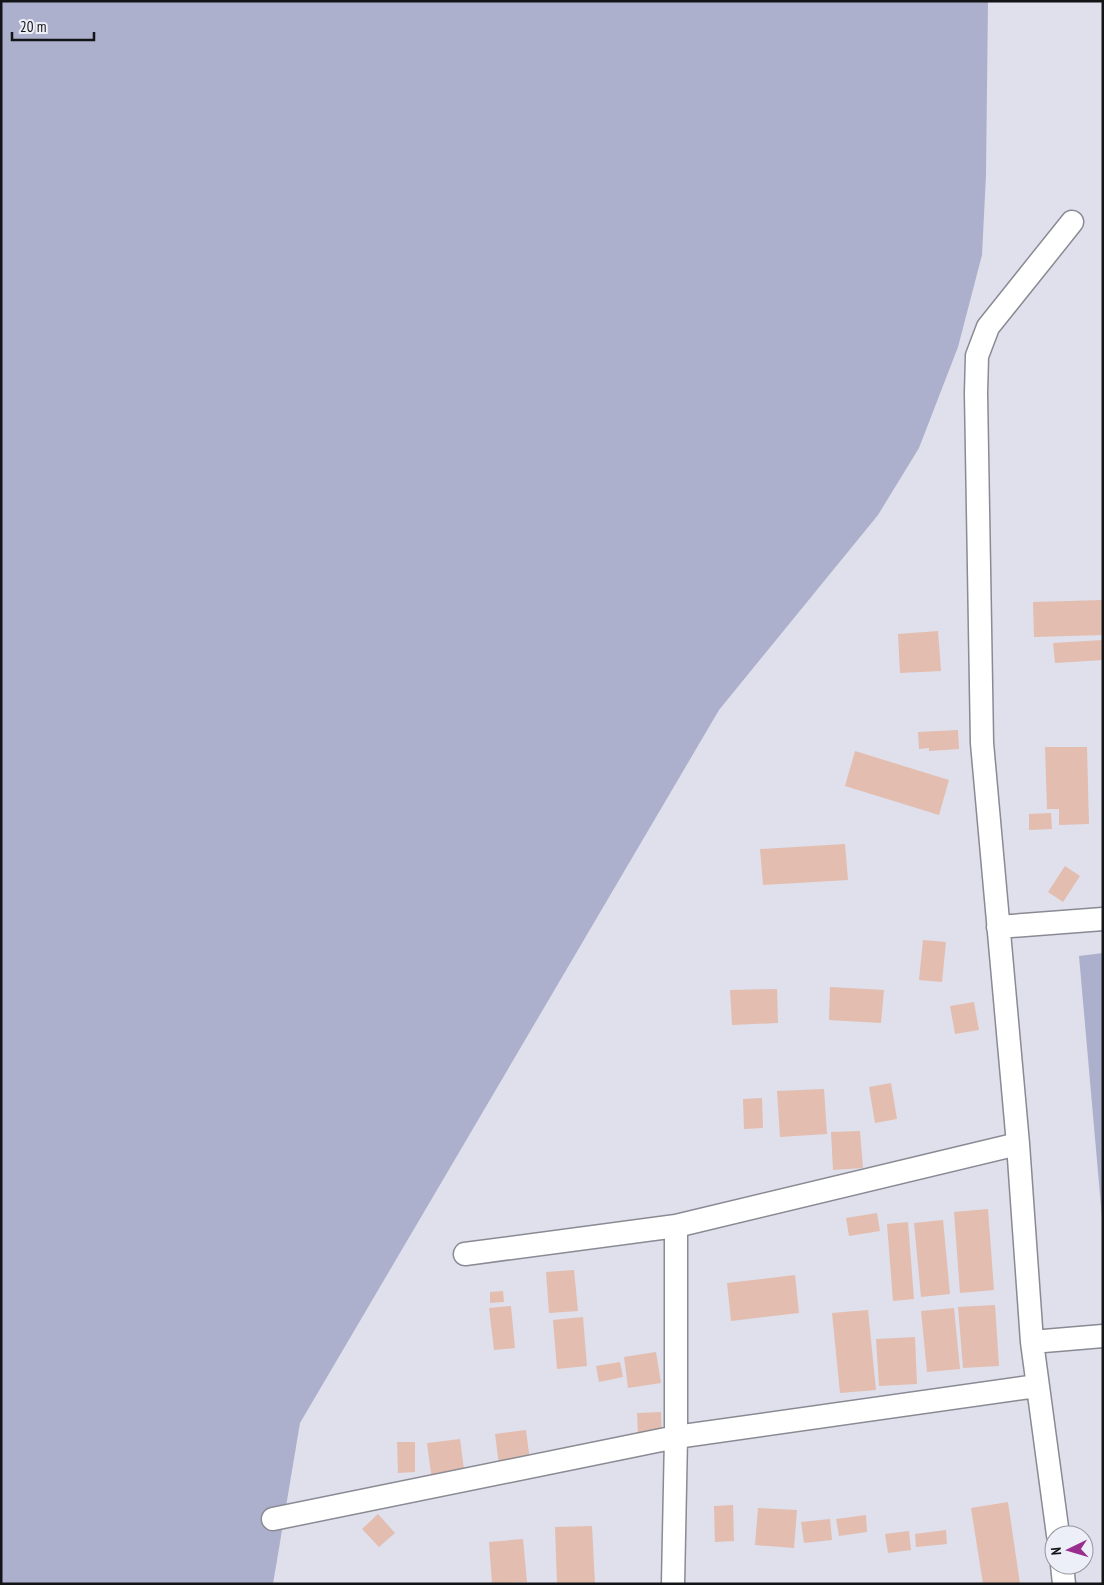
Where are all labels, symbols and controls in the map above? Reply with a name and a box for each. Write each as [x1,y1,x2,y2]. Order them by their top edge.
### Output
scale bar [12,10,95,42]
text: 20 m [20,17,46,36]
north arrow [1044,1525,1094,1575]
text: N [1047,1547,1065,1556]

